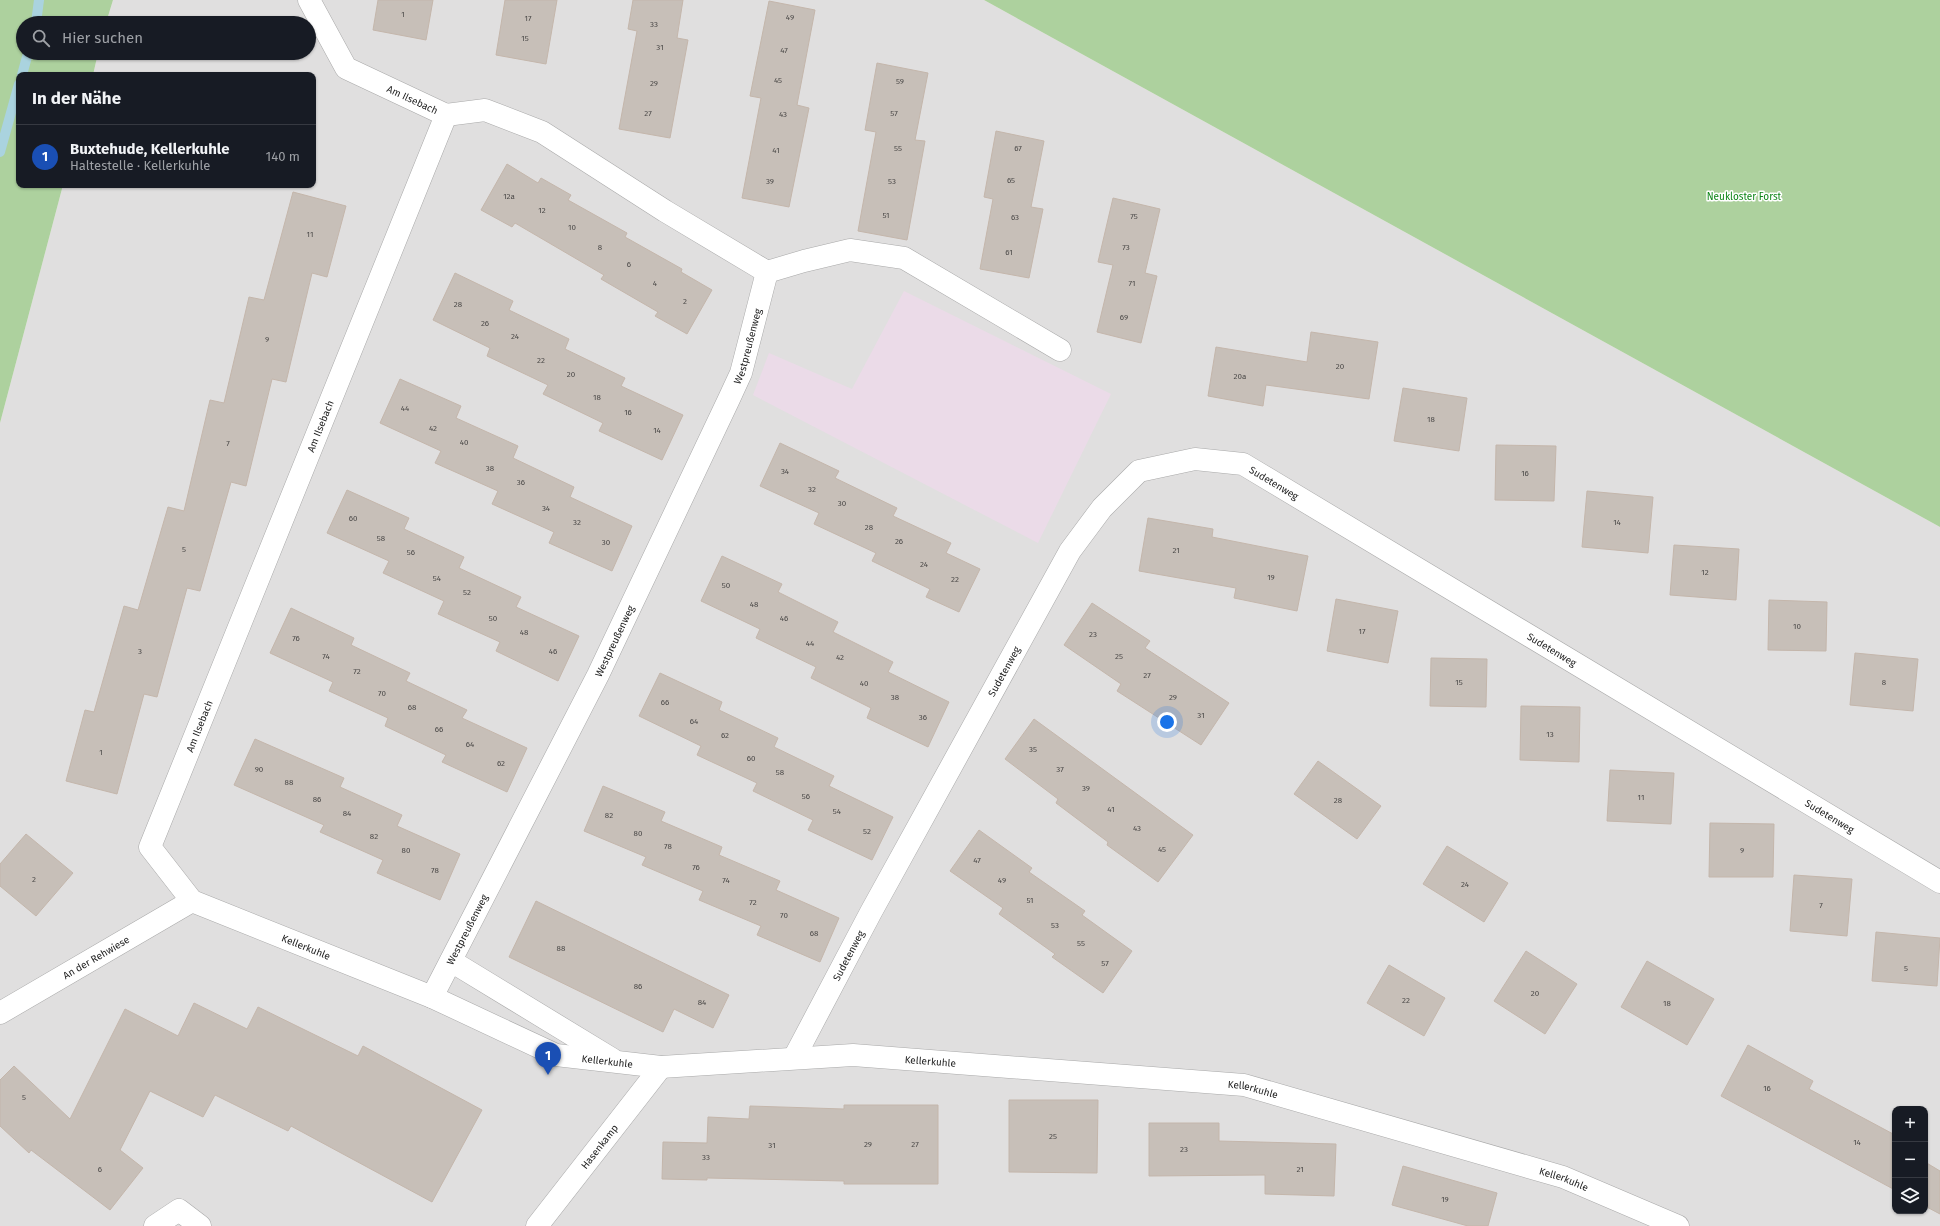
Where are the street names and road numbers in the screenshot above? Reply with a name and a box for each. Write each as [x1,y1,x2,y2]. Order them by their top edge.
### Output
street label: Am Ilsebach [385,83,440,117]
street label: Westpreußenweg [732,307,765,386]
street label: Am Ilsebach [305,399,337,454]
street label: Sudetenweg [1247,464,1301,503]
street label: Westpreußenweg [593,603,638,679]
street label: Sudetenweg [1525,631,1579,670]
street label: Sudetenweg [986,644,1024,699]
street label: Am Ilsebach [184,699,216,754]
street label: Sudetenweg [1802,797,1857,837]
street label: Westpreußenweg [445,892,491,967]
street label: Sudetenweg [831,928,868,983]
street label: Kellerkuhle [280,932,332,963]
street label: An der Rehwiese [61,934,132,982]
street label: Kellerkuhle [581,1053,633,1071]
street label: Kellerkuhle [904,1054,956,1070]
street label: Kellerkuhle [1227,1079,1279,1101]
street label: Hasenkamp [579,1122,621,1172]
street label: Kellerkuhle [1538,1165,1590,1194]

